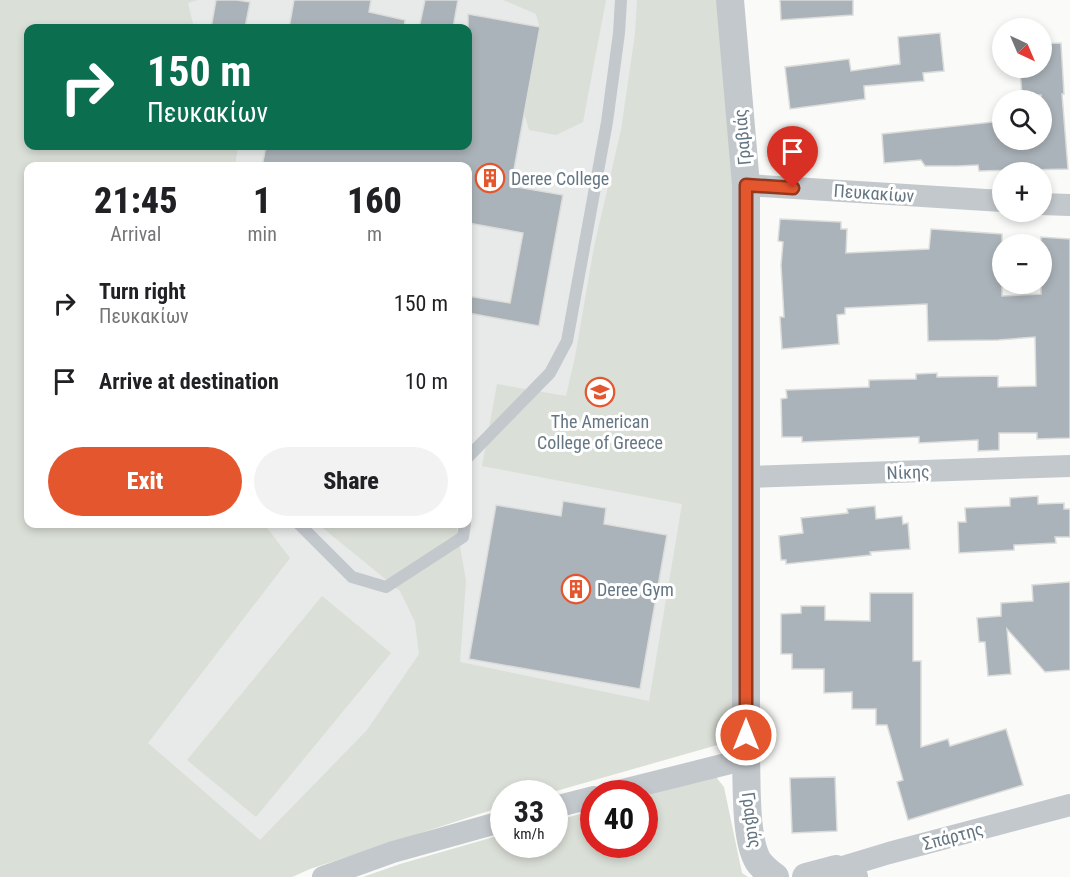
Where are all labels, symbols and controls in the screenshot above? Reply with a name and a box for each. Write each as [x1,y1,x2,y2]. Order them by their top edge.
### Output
north arrow [992,18,1052,78]
map controls [992,18,1052,294]
text: 150 m [147,47,252,96]
icon: right [48,48,126,126]
button: search [992,90,1052,150]
text: Πευκακίων [147,97,268,129]
street label: Γραβιάς [729,108,755,166]
pin [767,126,818,188]
icon: arrive [776,135,809,168]
building icon: Deree College [474,162,506,194]
button: + [992,162,1052,222]
place label: Deree College [511,168,609,189]
text: 21:45 [94,180,177,222]
text: 1 [253,180,271,222]
text: 160 [347,180,402,222]
street label: Πευκακίων [833,180,915,206]
text: Arrival [110,222,161,246]
text: min [248,222,277,246]
text: m [367,222,382,246]
button: − [992,234,1052,294]
text: Turn right [99,279,186,304]
icon: right [48,287,81,320]
text: 150 m [394,291,448,316]
text: Πευκακίων [99,304,189,328]
icon: arrive [48,365,81,398]
text: Arrive at destination [99,369,279,394]
text: 10 m [405,369,448,394]
school or university icon: The American College of Greece [584,376,616,408]
place label: The American College of Greece [537,411,663,453]
button: Exit [48,447,242,516]
button: Share [254,447,448,516]
street label: Νίκης [886,461,930,483]
building icon: Deree Gym [560,573,592,605]
place label: Deree Gym [597,579,674,600]
position arrow [714,703,778,767]
speed limit sign: 40 [580,780,658,858]
street label: Γραβιάς [738,791,766,849]
text: 33 [514,794,544,829]
street label: Σπάρτης [920,818,986,854]
text: km/h [514,825,544,843]

